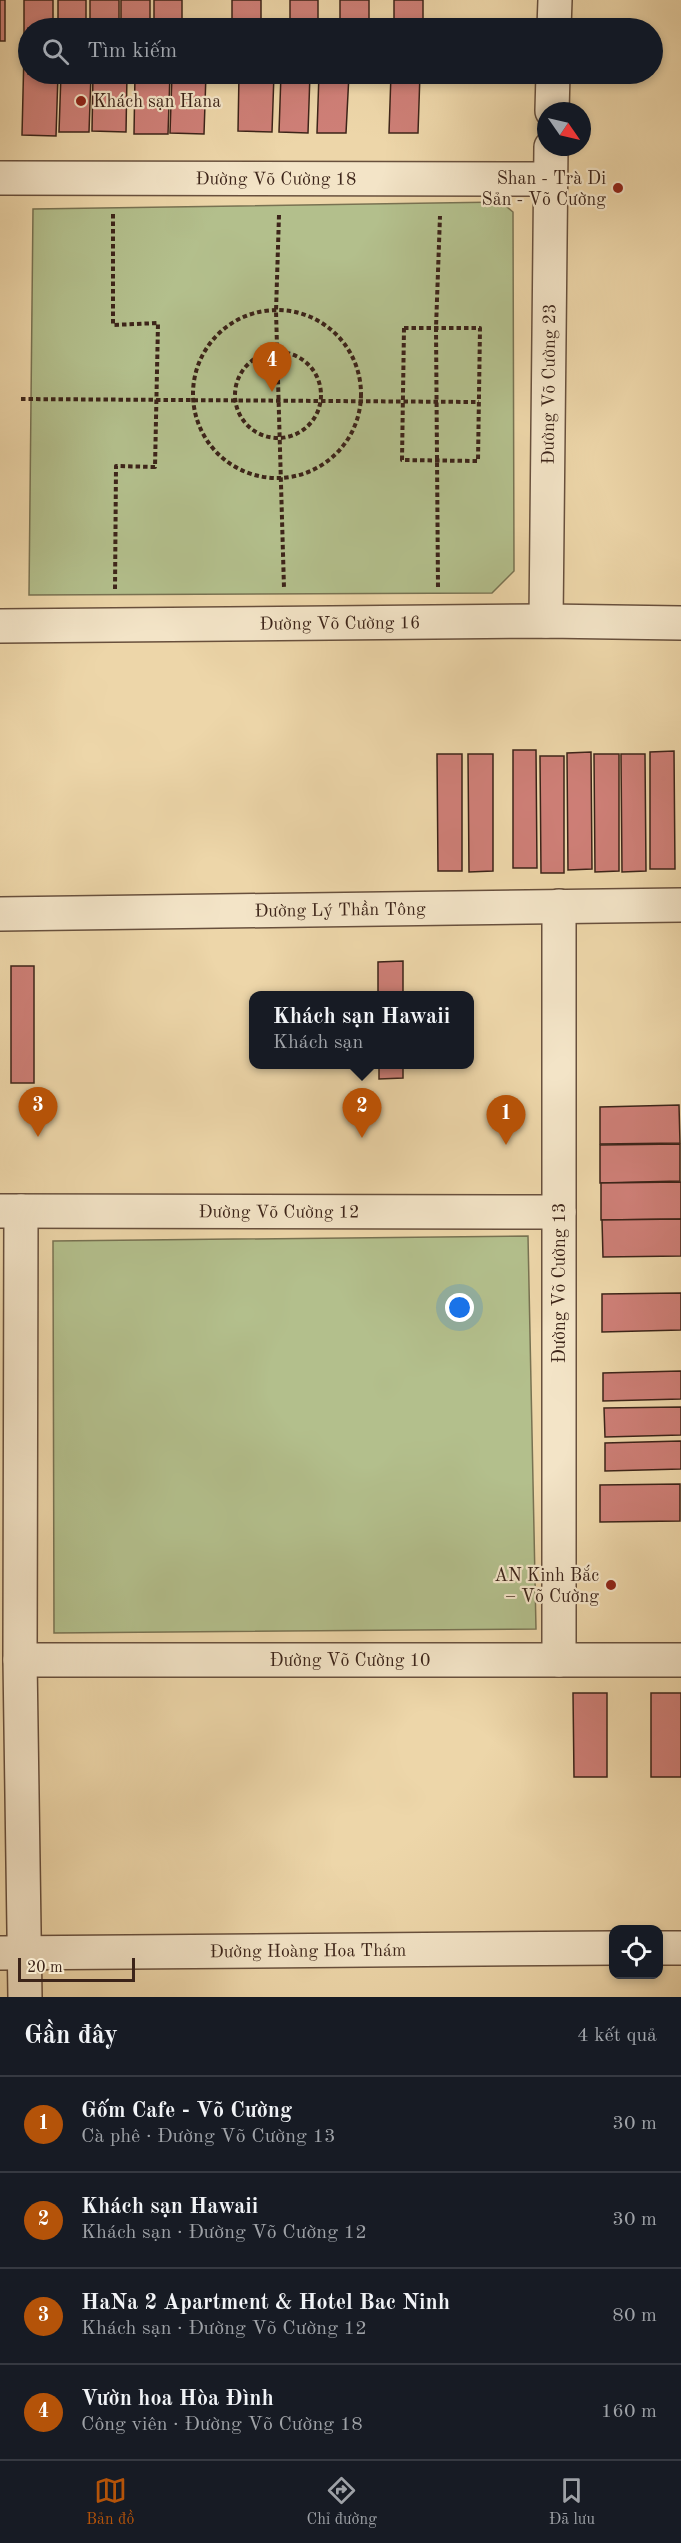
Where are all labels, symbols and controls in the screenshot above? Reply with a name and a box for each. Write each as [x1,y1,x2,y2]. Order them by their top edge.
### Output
search box [18,18,663,84]
icon: search [39,35,72,68]
text: Tìm kiếm [87,40,177,62]
place label: Khách sạn Hana [93,93,221,111]
marker: Khách sạn Hana [74,94,88,108]
north arrow [537,102,591,156]
street label: Đường Võ Cường 18 [196,170,356,189]
place label: Shan - Trà Di Sản - Võ Cường [482,170,606,209]
marker: Shan - Trà Di Sản - Võ Cường [611,181,625,195]
street label: Đường Võ Cường 23 [540,304,559,465]
pin: 4 [252,342,292,392]
street label: Đường Võ Cường 16 [259,614,420,634]
street label: Đường Lý Thần Tông [254,898,426,921]
popup [249,991,474,1069]
text: Khách sạn Hawaii [273,1006,450,1028]
text: Khách sạn [273,1033,363,1053]
pin: 3 [18,1088,57,1137]
pin: 2 [342,1088,382,1138]
pin: 1 [486,1096,526,1145]
street label: Đường Võ Cường 12 [199,1203,359,1222]
street label: Đường Võ Cường 13 [551,1203,569,1363]
your location [445,1293,474,1322]
place label: AN Kinh Bắc – Võ Cường [494,1564,599,1606]
marker: AN Kinh Bắc – Võ Cường [604,1578,618,1592]
street label: Đường Võ Cường 10 [270,1652,430,1670]
map controls [609,1925,663,1979]
button: locate [609,1925,663,1979]
street label: Đường Hoàng Hoa Thám [210,1942,406,1961]
scale bar [18,1955,135,1982]
text: 20 m [27,1960,63,1976]
text: Gần đây [24,2023,118,2049]
text: 4 kết quả [577,2026,657,2046]
text: Gốm Cafe - Võ Cường [81,2100,292,2122]
text: 1 [38,2114,49,2134]
text: 30 m [612,2114,657,2134]
text: Cà phê · Đường Võ Cường 13 [81,2127,336,2147]
text: Khách sạn Hawaii [81,2196,258,2218]
text: 2 [38,2210,49,2230]
text: 30 m [612,2210,657,2230]
text: Khách sạn · Đường Võ Cường 12 [81,2223,367,2243]
text: HaNa 2 Apartment & Hotel Bac Ninh [81,2292,450,2314]
text: 3 [38,2306,49,2326]
text: 80 m [612,2306,657,2326]
text: Khách sạn · Đường Võ Cường 12 [81,2319,367,2339]
text: Vườn hoa Hòa Đình [81,2388,274,2410]
text: 4 [38,2402,49,2422]
text: 160 m [601,2402,657,2422]
text: Công viên · Đường Võ Cường 18 [81,2415,363,2435]
tab: Bản đồ [86,2474,134,2530]
tab: Chỉ đường [306,2474,377,2530]
tab: Đã lưu [549,2474,595,2530]

